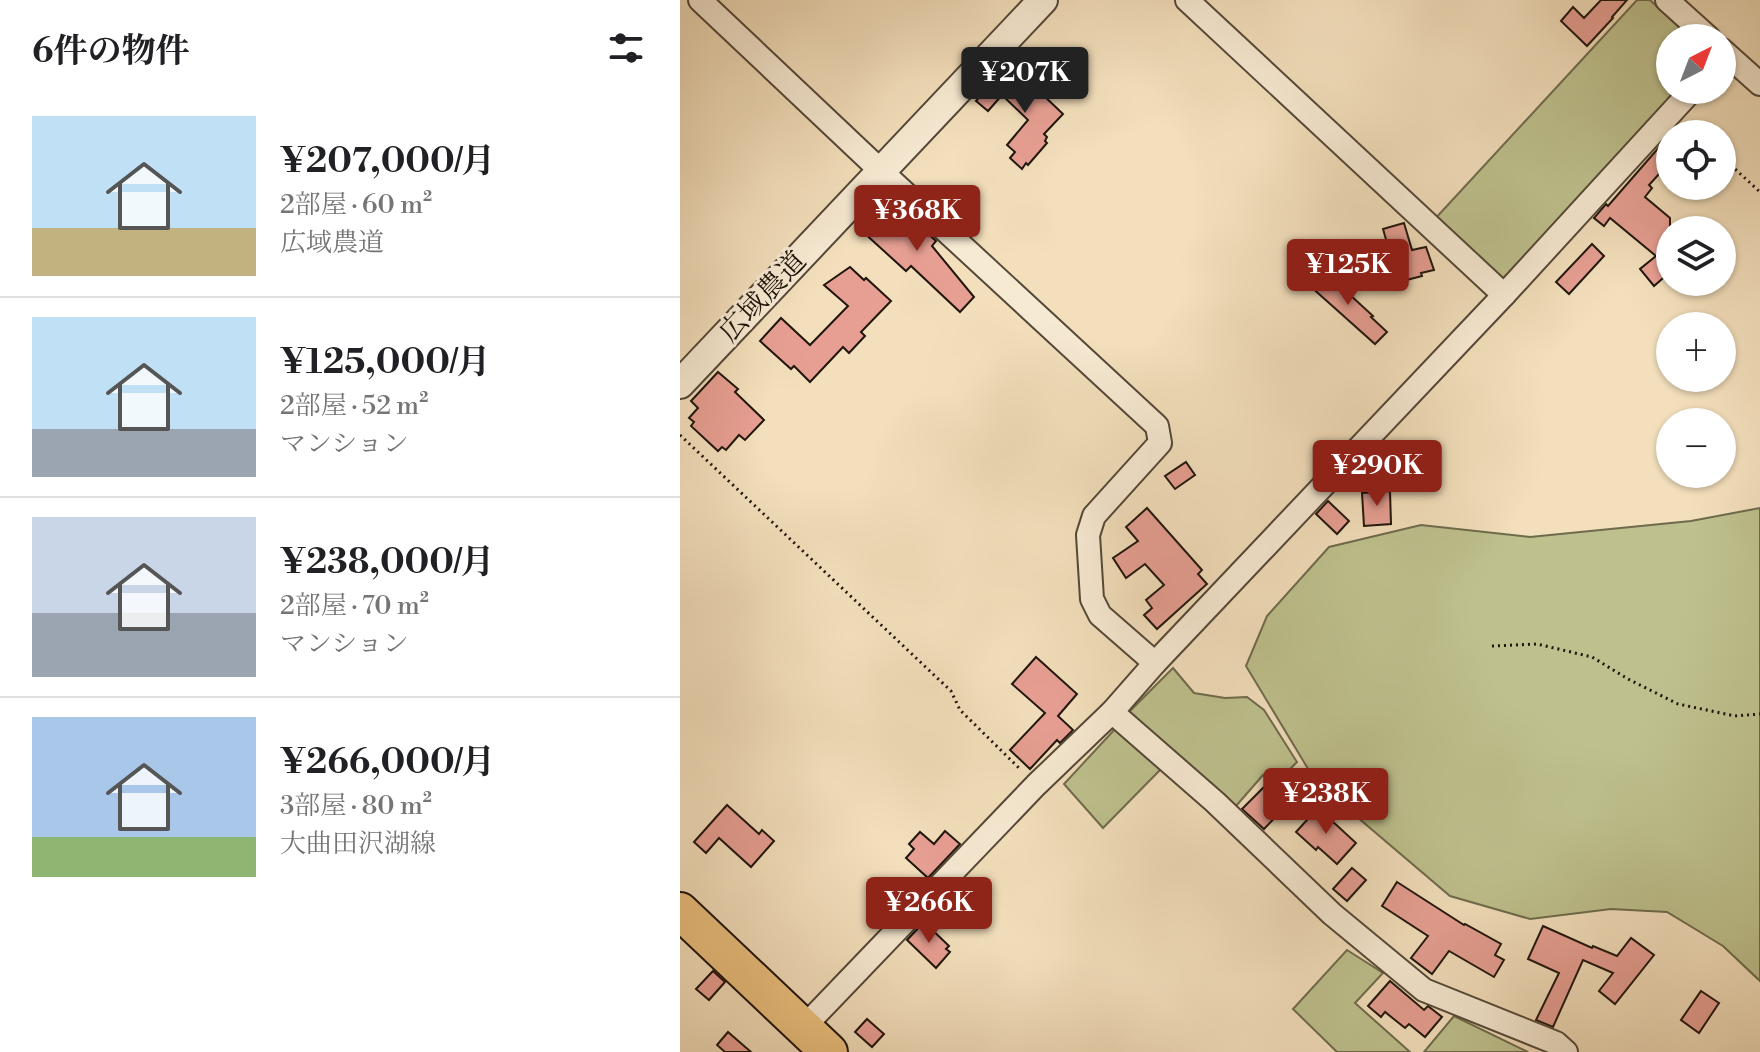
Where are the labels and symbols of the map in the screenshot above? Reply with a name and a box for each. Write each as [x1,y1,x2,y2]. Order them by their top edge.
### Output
north arrow [1656,24,1736,104]
pin: ¥207K [969,47,1081,115]
pin: ¥368K [861,185,973,253]
pin: ¥125K [1292,239,1404,307]
street label: 広域農道 [712,244,814,350]
pin: ¥290K [1321,440,1433,508]
pin: ¥238K [1270,768,1382,836]
pin: ¥266K [873,877,985,945]

